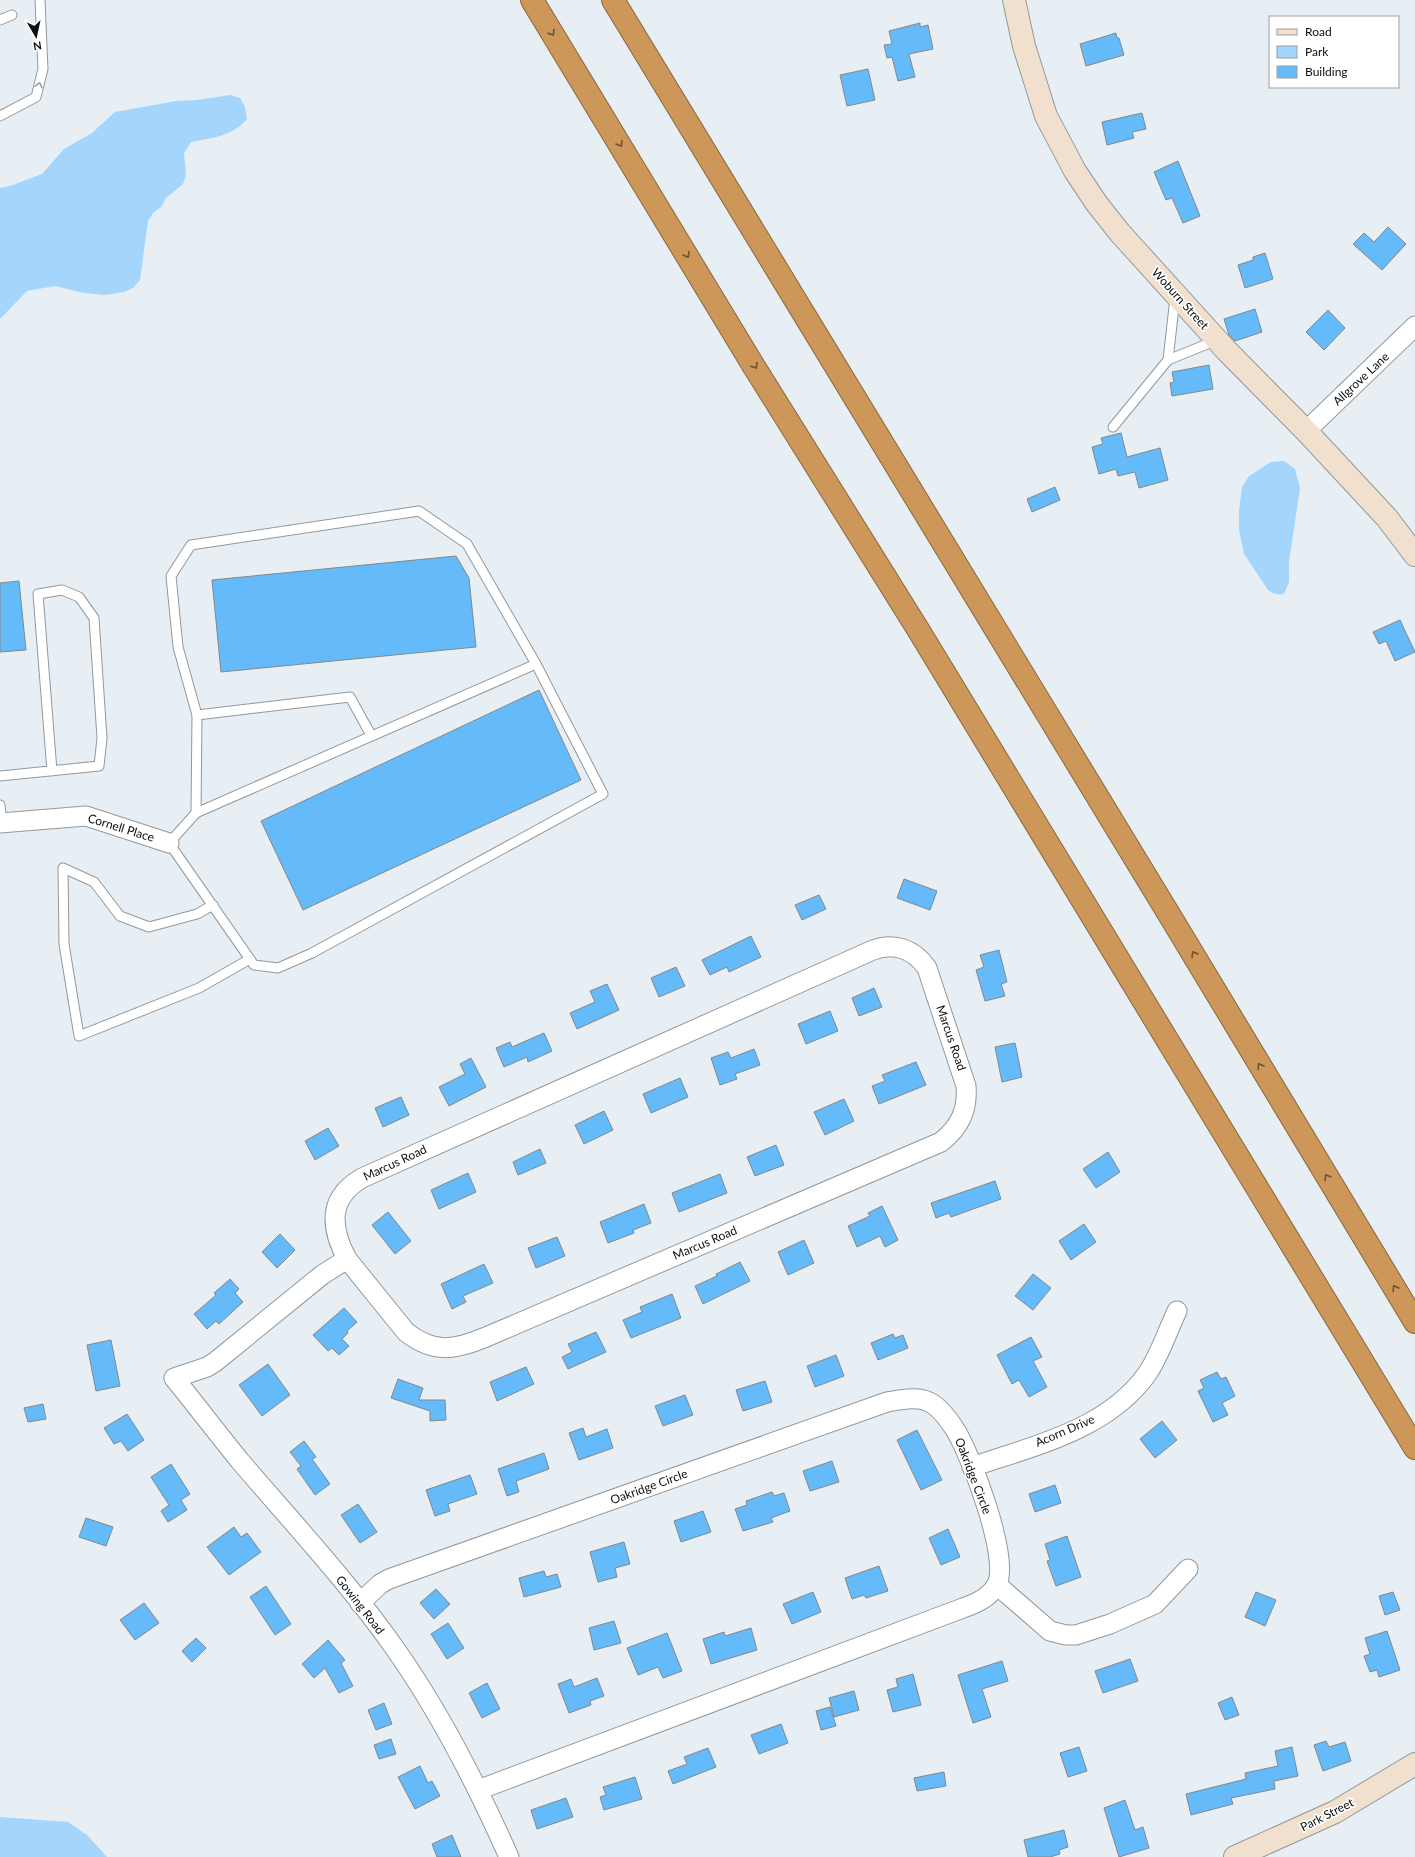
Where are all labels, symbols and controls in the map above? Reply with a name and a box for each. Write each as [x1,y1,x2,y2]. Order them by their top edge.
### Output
north arrow [16,16,56,56]
legend [1269,16,1399,88]
text: Road [1305,24,1332,39]
one-way arrow [547,29,555,36]
text: N [32,39,43,53]
text: Park [1305,44,1329,59]
text: Building [1305,64,1348,79]
one-way arrow [34,82,42,88]
one-way arrow [615,140,622,147]
one-way arrow [682,251,690,258]
street label: Woburn Street [1149,265,1212,333]
street label: Allgrove Lane [1329,349,1392,408]
one-way arrow [750,362,757,369]
street label: Cornell Place [86,810,156,845]
one-way arrow [1191,951,1198,958]
street label: Marcus Road [933,1003,970,1073]
one-way arrow [1258,1063,1265,1070]
street label: Marcus Road [361,1141,429,1184]
one-way arrow [1325,1174,1332,1181]
street label: Marcus Road [670,1222,739,1263]
one-way arrow [1392,1285,1399,1292]
street label: Acorn Drive [1033,1411,1097,1450]
street label: Oakridge Circle [952,1435,995,1516]
street label: Oakridge Circle [608,1466,689,1507]
street label: Gowing Road [333,1572,388,1637]
street label: Park Street [1297,1794,1357,1834]

